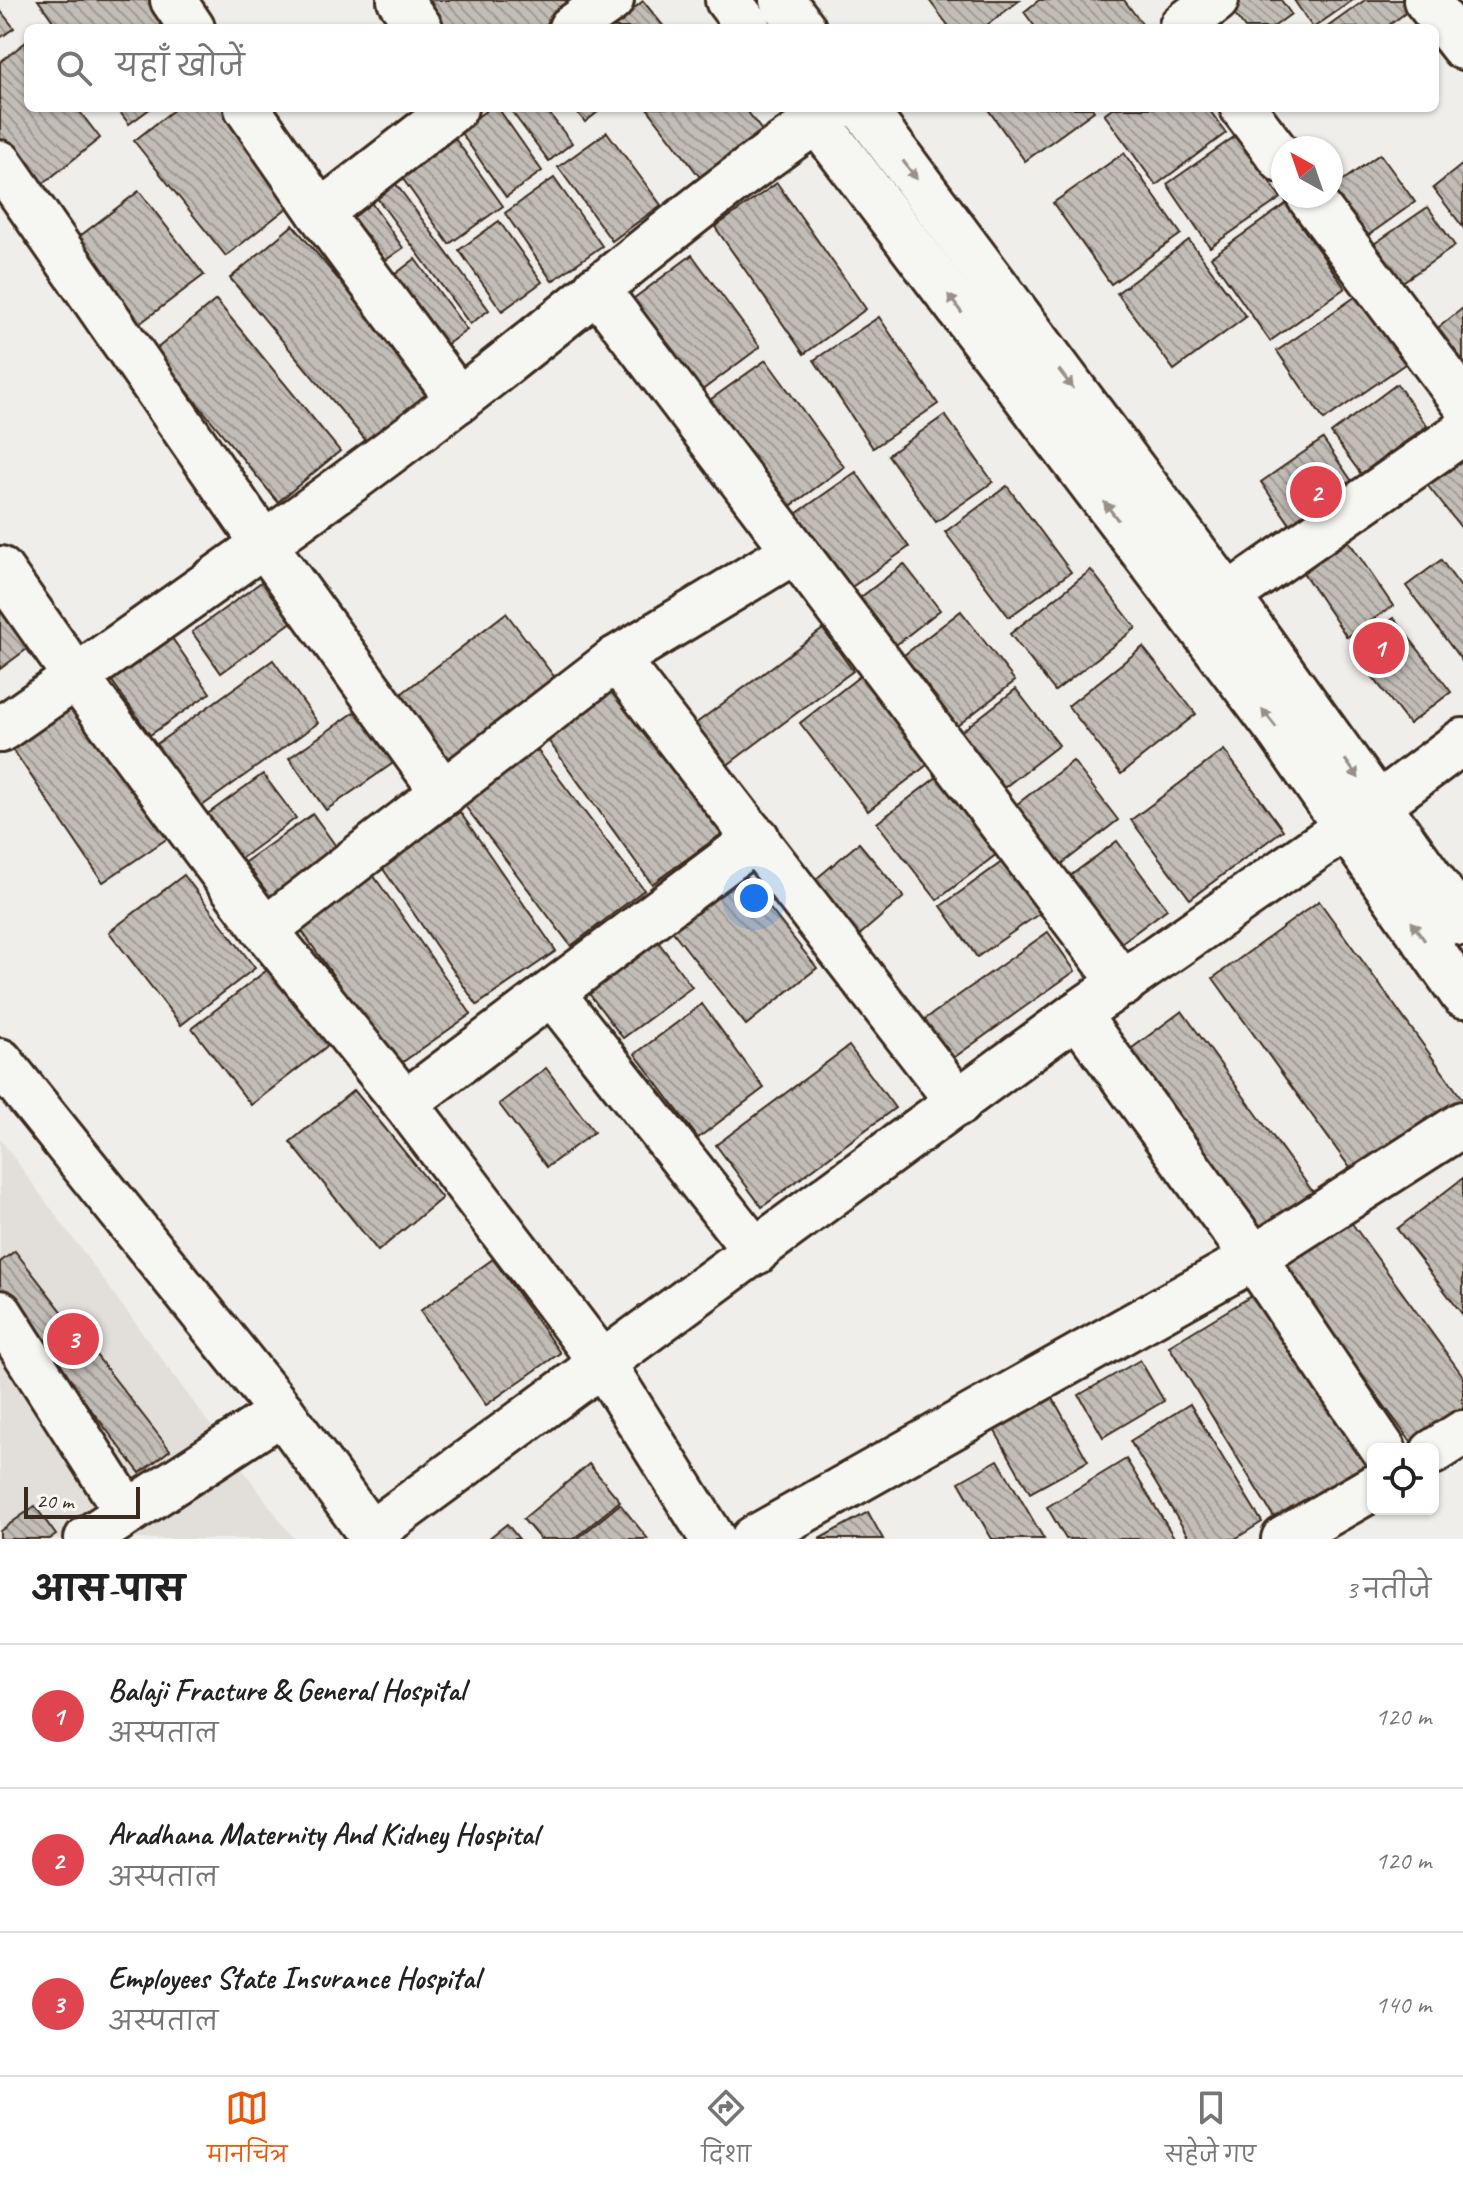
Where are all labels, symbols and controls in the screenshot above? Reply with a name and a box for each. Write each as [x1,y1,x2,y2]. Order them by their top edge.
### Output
search box [24,24,1439,112]
icon: search [52,46,96,90]
text: यहाँ खोजें [116,47,245,85]
north arrow [1271,136,1343,208]
one-way arrow [902,160,917,181]
one-way arrow [947,294,963,314]
one-way arrow [1057,368,1073,389]
pin: 2 [1290,462,1342,522]
one-way arrow [1104,501,1120,522]
pin: 1 [1353,618,1405,678]
one-way arrow [1261,708,1278,728]
one-way arrow [1344,758,1359,779]
your location [734,878,774,918]
one-way arrow [1411,920,1426,941]
pin: 3 [47,1309,99,1369]
map controls [1367,1443,1439,1515]
button: locate [1367,1443,1439,1515]
scale bar [24,1483,140,1519]
text: 20 m [36,1487,73,1515]
text: आस-पास [32,1567,185,1610]
text: 3 नतीजे [1346,1573,1431,1606]
text: Balaji Fracture & General Hospital [108,1671,465,1709]
text: 1 [52,1700,64,1733]
text: 120 m [1375,1700,1431,1733]
text: अस्पताल [108,1717,218,1750]
text: Aradhana Maternity And Kidney Hospital [108,1815,538,1853]
text: 2 [52,1844,64,1877]
text: 120 m [1375,1844,1431,1877]
text: अस्पताल [108,1861,218,1894]
text: Employees State Insurance Hospital [108,1959,479,1997]
text: 3 [52,1988,64,2021]
text: 140 m [1375,1988,1431,2021]
text: अस्पताल [108,2005,218,2038]
tab: मानचित्र [207,2086,288,2179]
tab: दिशा [701,2086,751,2179]
tab: सहेजे गए [1165,2086,1256,2179]

